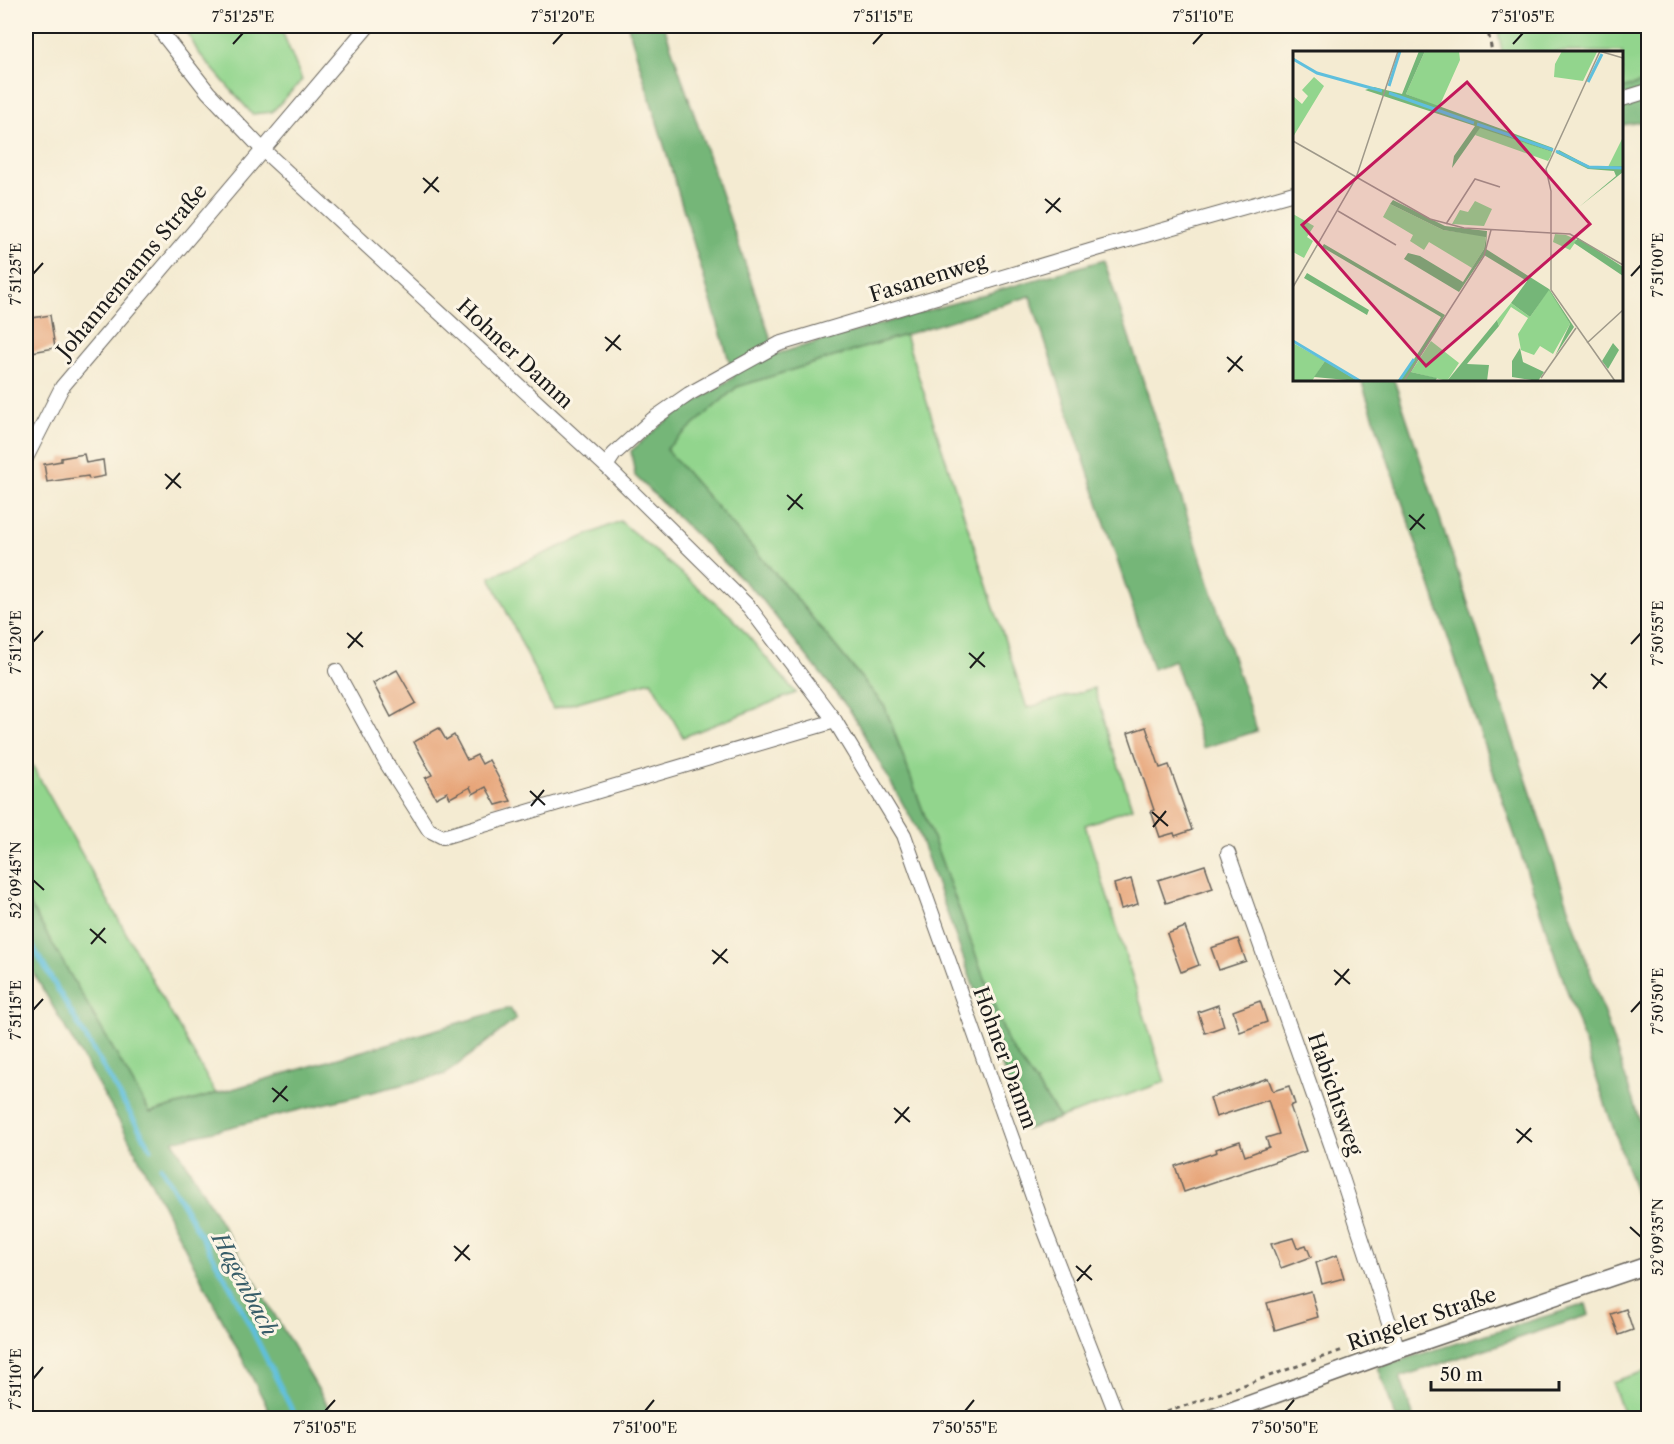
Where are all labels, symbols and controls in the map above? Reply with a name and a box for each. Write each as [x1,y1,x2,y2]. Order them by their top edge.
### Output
text: 7°51'25"E [212,7,274,26]
text: 7°51'20"E [531,7,595,26]
text: 7°51'15"E [853,7,913,26]
text: 7°51'10"E [1172,7,1234,26]
text: 7°51'05"E [1491,7,1555,26]
inset map [1293,51,1623,381]
street label: Johannemanns Straße [49,178,212,365]
text: 7°51'00"E [1648,233,1667,297]
text: 7°51'25"E [6,243,25,305]
street label: Fasanenweg [866,248,990,307]
street label: Hohner Damm [452,293,579,414]
text: 7°50'55"E [1648,600,1667,666]
text: 7°51'20"E [6,610,25,674]
text: 52°09'45"N [6,841,25,919]
text: 7°50'50"E [1648,968,1667,1034]
text: 7°51'15"E [6,980,25,1040]
street label: Hohner Damm [968,983,1043,1133]
street label: Habichtsweg [1303,1029,1368,1159]
text: 52°09'35"N [1648,1198,1667,1276]
water label: Hagenbach [205,1226,283,1341]
street label: Ringeler Straße [1344,1281,1500,1356]
text: 7°51'10"E [6,1348,25,1410]
scale bar [1431,1354,1558,1392]
text: 50 m [1440,1364,1483,1386]
text: 7°51'05"E [293,1418,357,1437]
text: 7°51'00"E [613,1418,677,1437]
text: 7°50'55"E [932,1418,998,1437]
text: 7°50'50"E [1252,1418,1318,1437]

